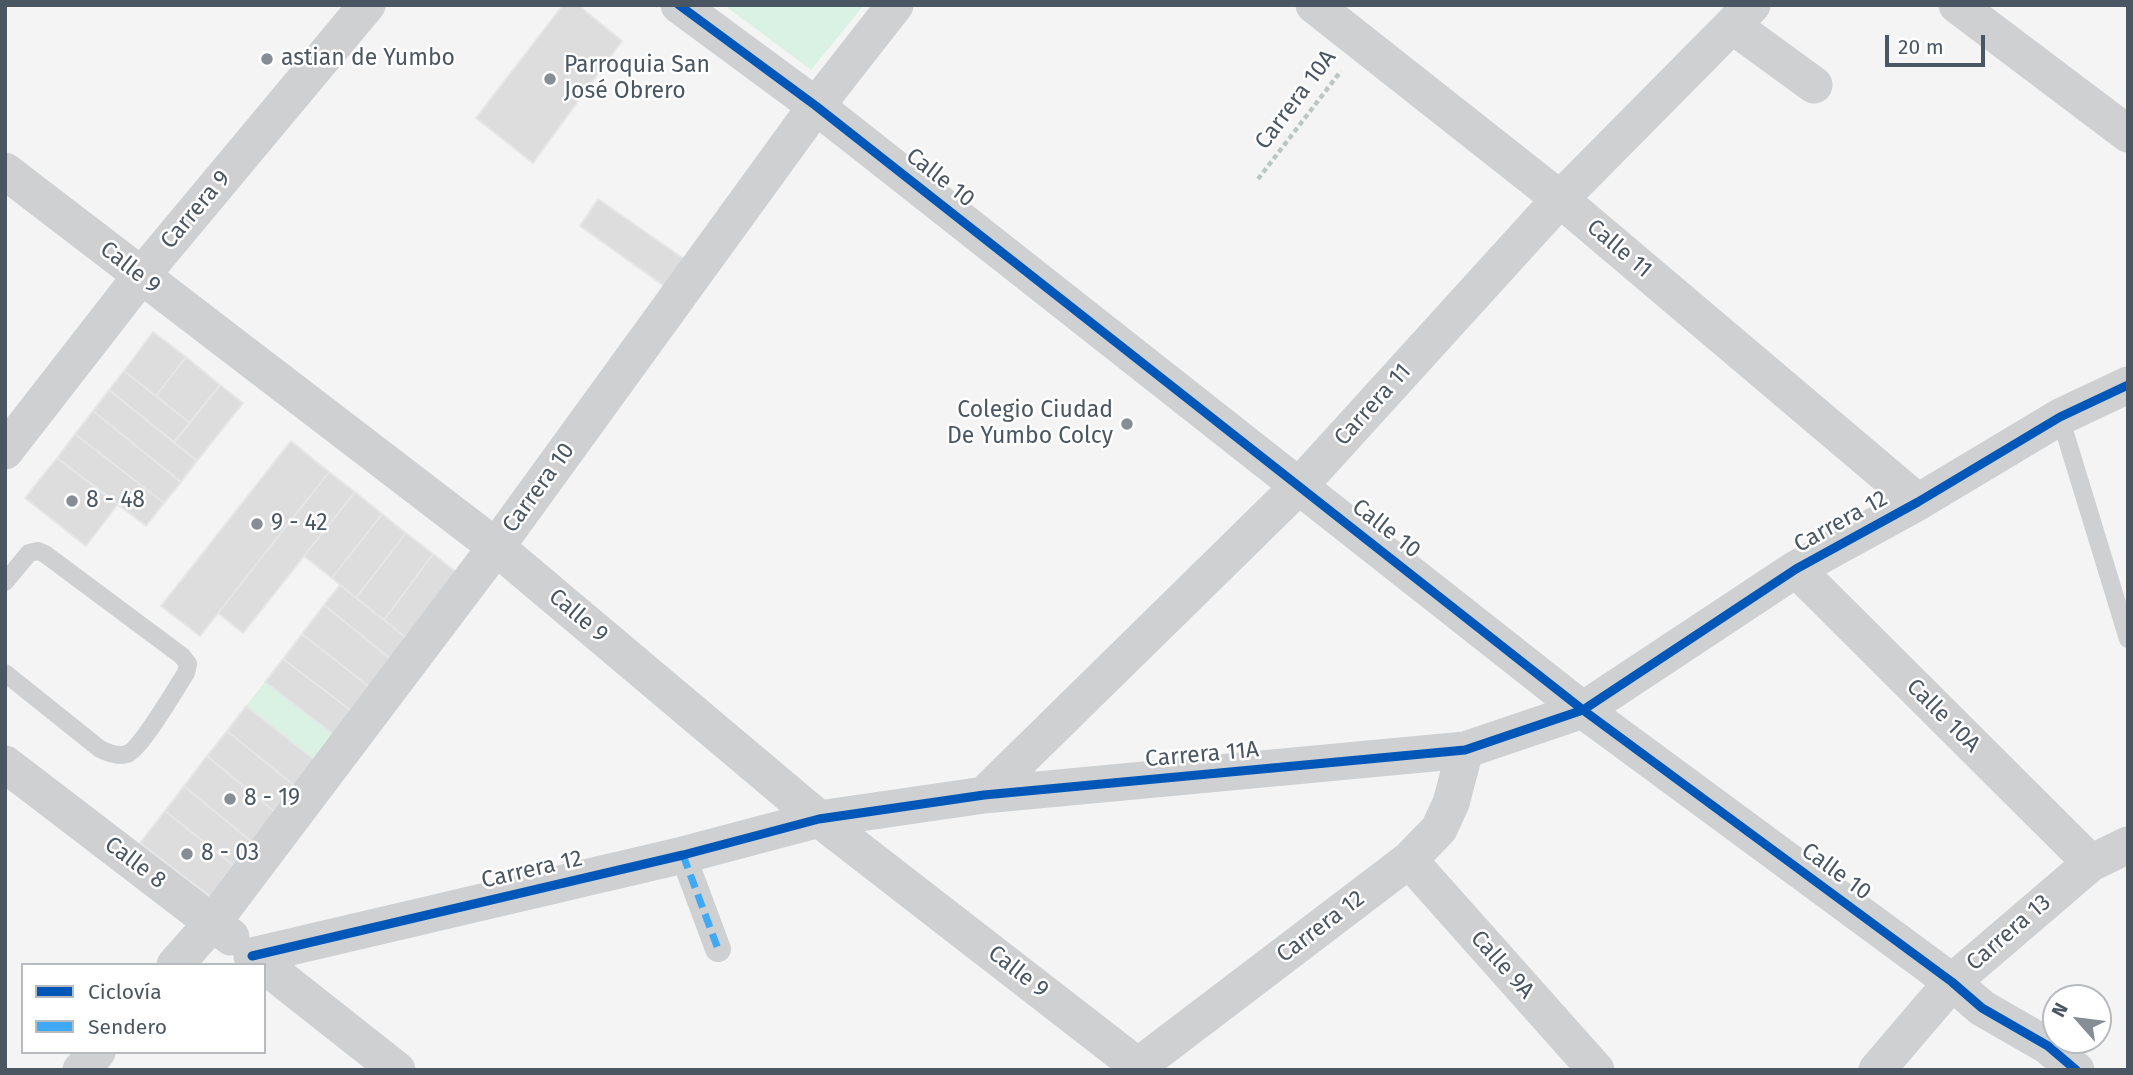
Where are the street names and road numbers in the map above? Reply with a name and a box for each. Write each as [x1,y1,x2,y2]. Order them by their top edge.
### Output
street label: Carrera 10A [1250,45,1342,155]
street label: Calle 10 [900,143,980,213]
street label: Carrera 9 [155,165,237,255]
street label: Calle 11 [1581,214,1657,284]
street label: Calle 9 [94,236,166,300]
street label: Carrera 11 [1329,358,1417,452]
street label: Carrera 10 [497,438,581,538]
street label: Carrera 12 [1789,485,1893,559]
street label: Calle 10 [1346,494,1426,564]
street label: Calle 9 [543,583,613,649]
street label: Calle 10A [1900,673,1986,759]
street label: Carrera 11A [1144,736,1260,774]
street label: Calle 8 [99,831,171,895]
street label: Calle 10 [1796,837,1876,907]
street label: Carrera 12 [479,845,585,895]
street label: Carrera 12 [1272,885,1370,969]
street label: Carrera 13 [1961,889,2057,977]
street label: Calle 9A [1464,925,1540,1005]
street label: Calle 9 [982,940,1054,1004]

